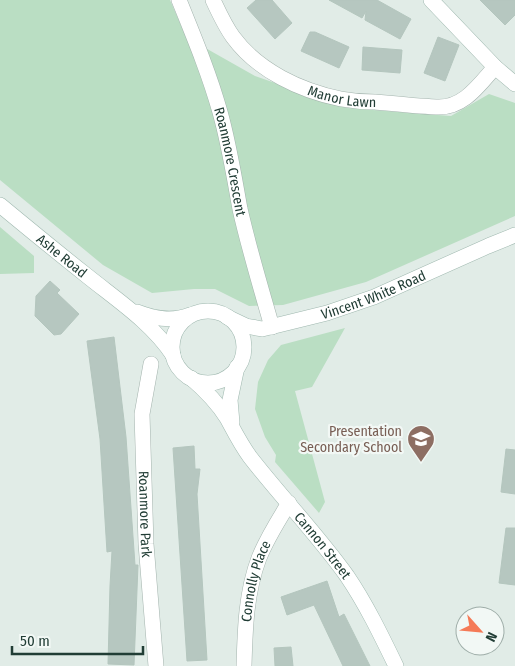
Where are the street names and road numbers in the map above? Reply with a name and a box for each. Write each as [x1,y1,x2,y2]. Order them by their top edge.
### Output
street label: Manor Lawn [305,82,376,111]
street label: Roanmore Crescent [210,105,249,218]
street label: Ashe Road [33,231,90,281]
street label: Vincent White Road [319,267,428,323]
street label: Roanmore Park [135,471,155,559]
street label: Cannon Street [291,509,355,583]
street label: Connolly Place [238,538,275,623]

